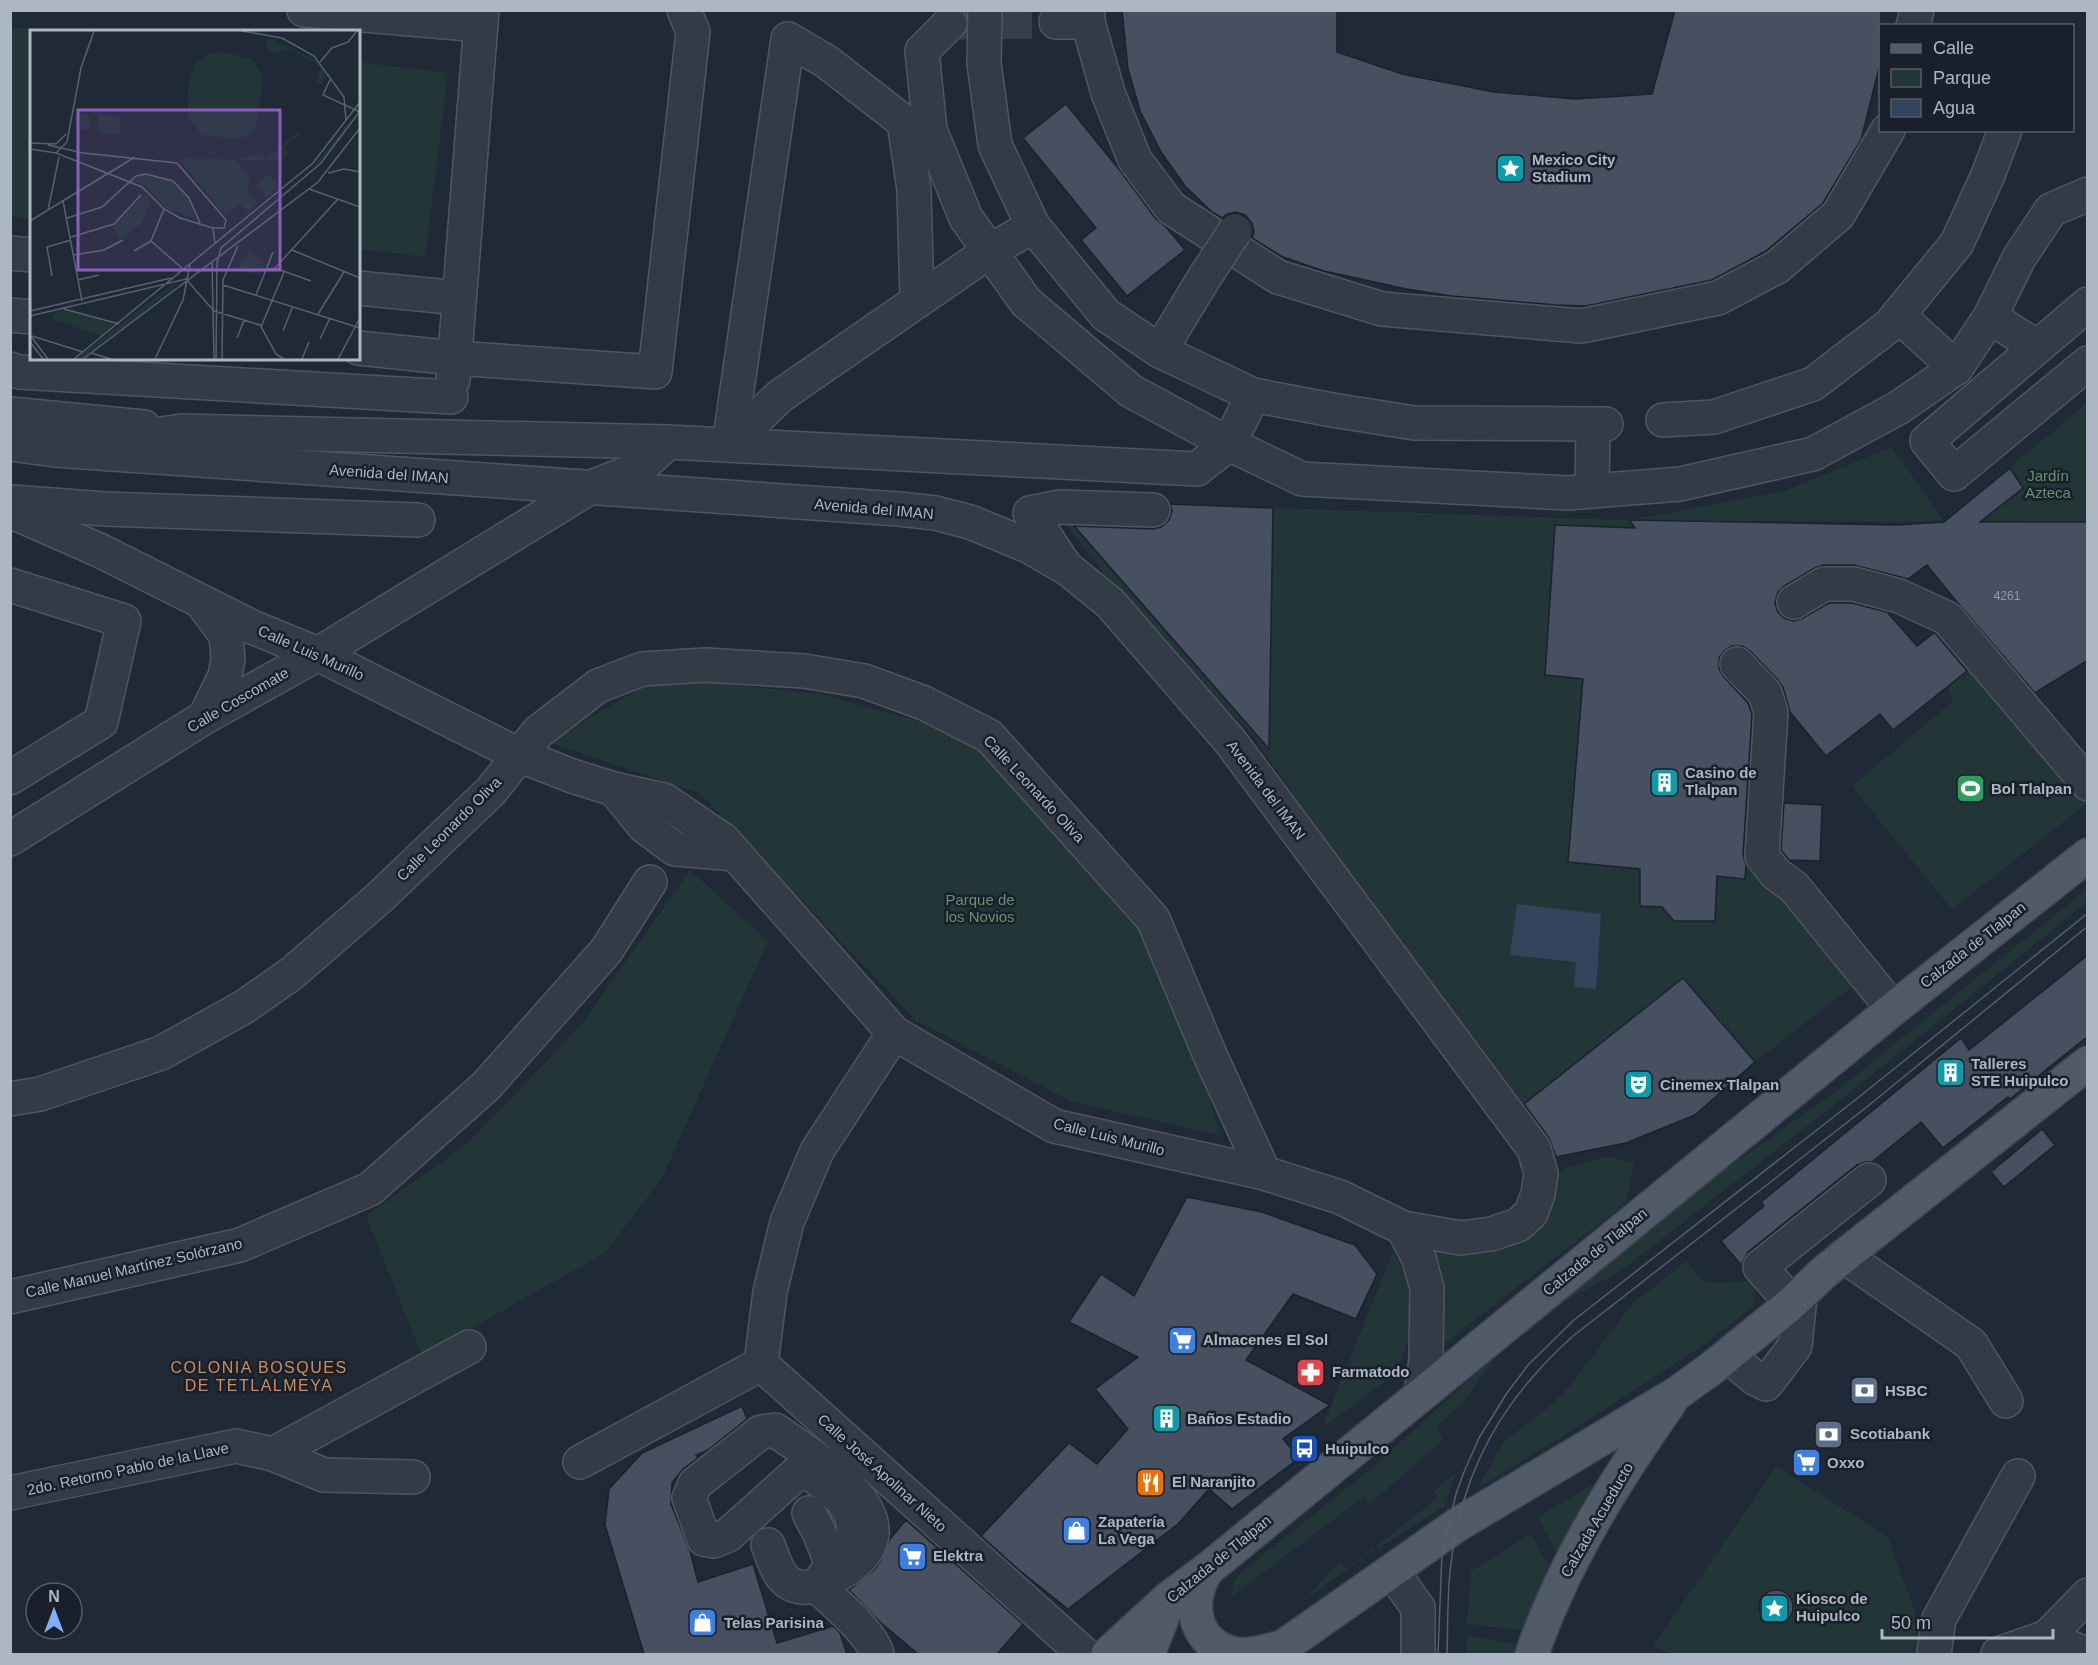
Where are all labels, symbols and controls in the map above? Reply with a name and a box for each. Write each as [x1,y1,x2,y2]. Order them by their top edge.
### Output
legend [1879,24,2074,132]
inset map [30,30,360,360]
text: Calle [1933,38,1974,58]
text: Parque [1933,68,1991,88]
text: Agua [1933,98,1976,118]
place label: Mexico City Stadium [1532,151,1616,185]
place icon: Mexico City Stadium [1495,153,1527,185]
street label: Avenida del IMAN [329,461,449,486]
park label: Jardín Azteca [2025,467,2072,501]
street label: Avenida del IMAN [814,495,934,522]
house number: 4261 [1994,589,2021,603]
street label: Calle Luis Murillo [256,622,367,684]
street label: Calle Coscomate [184,664,291,735]
street label: Calle Leonardo Oliva [980,732,1089,846]
street label: Avenida del IMAN [1224,737,1309,843]
place label: Casino de Tlalpan [1685,764,1757,798]
building icon: Casino de Tlalpan [1648,766,1680,798]
street label: Calle Leonardo Oliva [393,773,505,884]
sports icon: Bol Tlalpan [1954,773,1986,805]
place label: Bol Tlalpan [1991,780,2072,797]
park label: Parque de los Novios [945,891,1015,925]
street label: Calzada de Tlalpan [1917,898,2029,991]
place label: Talleres STE Huipulco [1971,1055,2069,1089]
building icon: Talleres STE Huipulco [1934,1057,1966,1089]
theatre icon: Cinemex Tlalpan [1623,1069,1655,1101]
place label: Cinemex Tlalpan [1660,1076,1779,1093]
street label: Calle Luis Murillo [1052,1114,1167,1159]
street label: Calzada de Tlalpan [1539,1204,1650,1299]
street label: Calle Manuel Martínez Solórzano [24,1234,244,1301]
supermarket icon: Almacenes El Sol [1166,1324,1198,1356]
place label: Almacenes El Sol [1203,1331,1328,1348]
pharmacy icon: Farmatodo [1295,1356,1327,1388]
district label: COLONIA BOSQUES DE TETLALMEYA [170,1359,348,1394]
place label: Farmatodo [1332,1363,1410,1380]
bank icon: HSBC [1848,1375,1880,1407]
place label: HSBC [1885,1382,1928,1399]
building icon: Baños Estadio [1150,1403,1182,1435]
street label: Calle José Apolinar Nieto [814,1410,950,1535]
place label: Baños Estadio [1187,1410,1291,1427]
bank icon: Scotiabank [1813,1418,1845,1450]
place label: Scotiabank [1850,1425,1931,1442]
bus stop icon: Huipulco [1288,1433,1320,1465]
street label: 2do. Retorno Pablo de la Llave [25,1439,230,1498]
place label: Huipulco [1325,1440,1389,1457]
supermarket icon: Oxxo [1790,1447,1822,1479]
place label: Oxxo [1827,1454,1865,1471]
street label: Calzada Acueducto [1557,1460,1636,1580]
restaurant icon: El Naranjito [1135,1466,1167,1498]
place label: El Naranjito [1172,1473,1255,1490]
street label: Calzada de Tlalpan [1163,1511,1274,1606]
place label: Zapatería La Vega [1098,1513,1165,1547]
shop icon: Zapatería La Vega [1061,1515,1093,1547]
supermarket icon: Elektra [896,1540,928,1572]
place label: Elektra [933,1547,984,1564]
north arrow [24,1581,84,1641]
text: N [48,1588,60,1605]
place label: Kiosco de Huipulco [1796,1590,1868,1624]
place icon: Kiosco de Huipulco [1759,1592,1791,1624]
scale bar [1882,1602,2053,1640]
shop icon: Telas Parisina [687,1607,719,1639]
text: 50 m [1891,1613,1931,1633]
place label: Telas Parisina [724,1614,824,1631]

